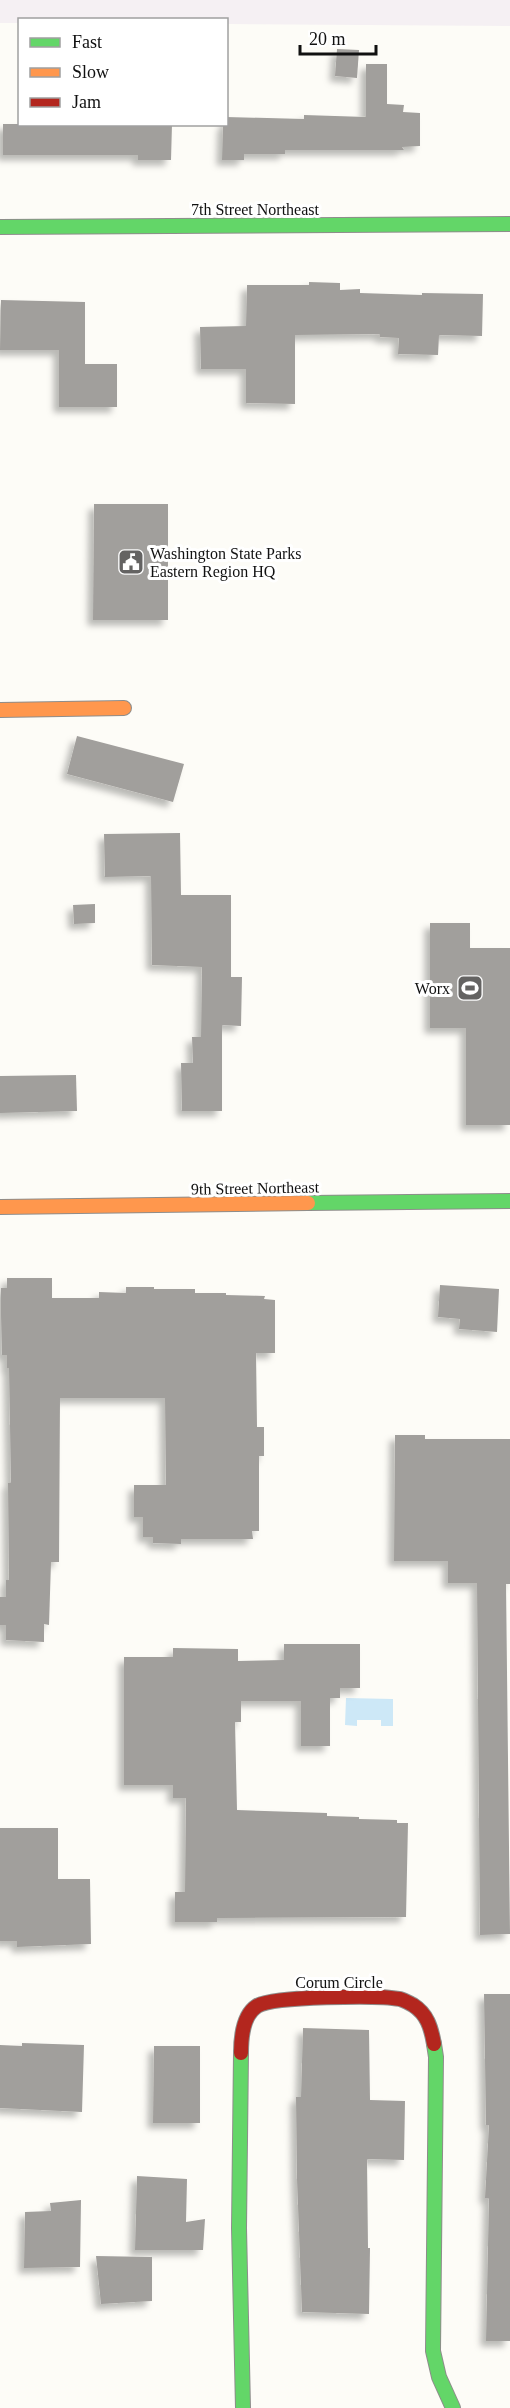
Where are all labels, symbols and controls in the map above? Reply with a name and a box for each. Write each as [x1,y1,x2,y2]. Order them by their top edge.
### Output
legend [18,18,228,126]
scale bar [300,18,376,56]
text: 20 m [309,29,346,49]
text: Fast [72,32,102,52]
text: Slow [72,62,109,82]
text: Jam [72,92,101,112]
street label: 7th Street Northeast [191,201,320,218]
place label: Washington State Parks Eastern Region HQ [150,545,302,581]
public building icon: Washington State Parks Eastern Region HQ [116,547,146,577]
sports icon: Worx [455,973,485,1003]
place label: Worx [415,980,450,997]
street label: 9th Street Northeast [191,1178,320,1198]
street label: Corum Circle [295,1974,383,1991]

